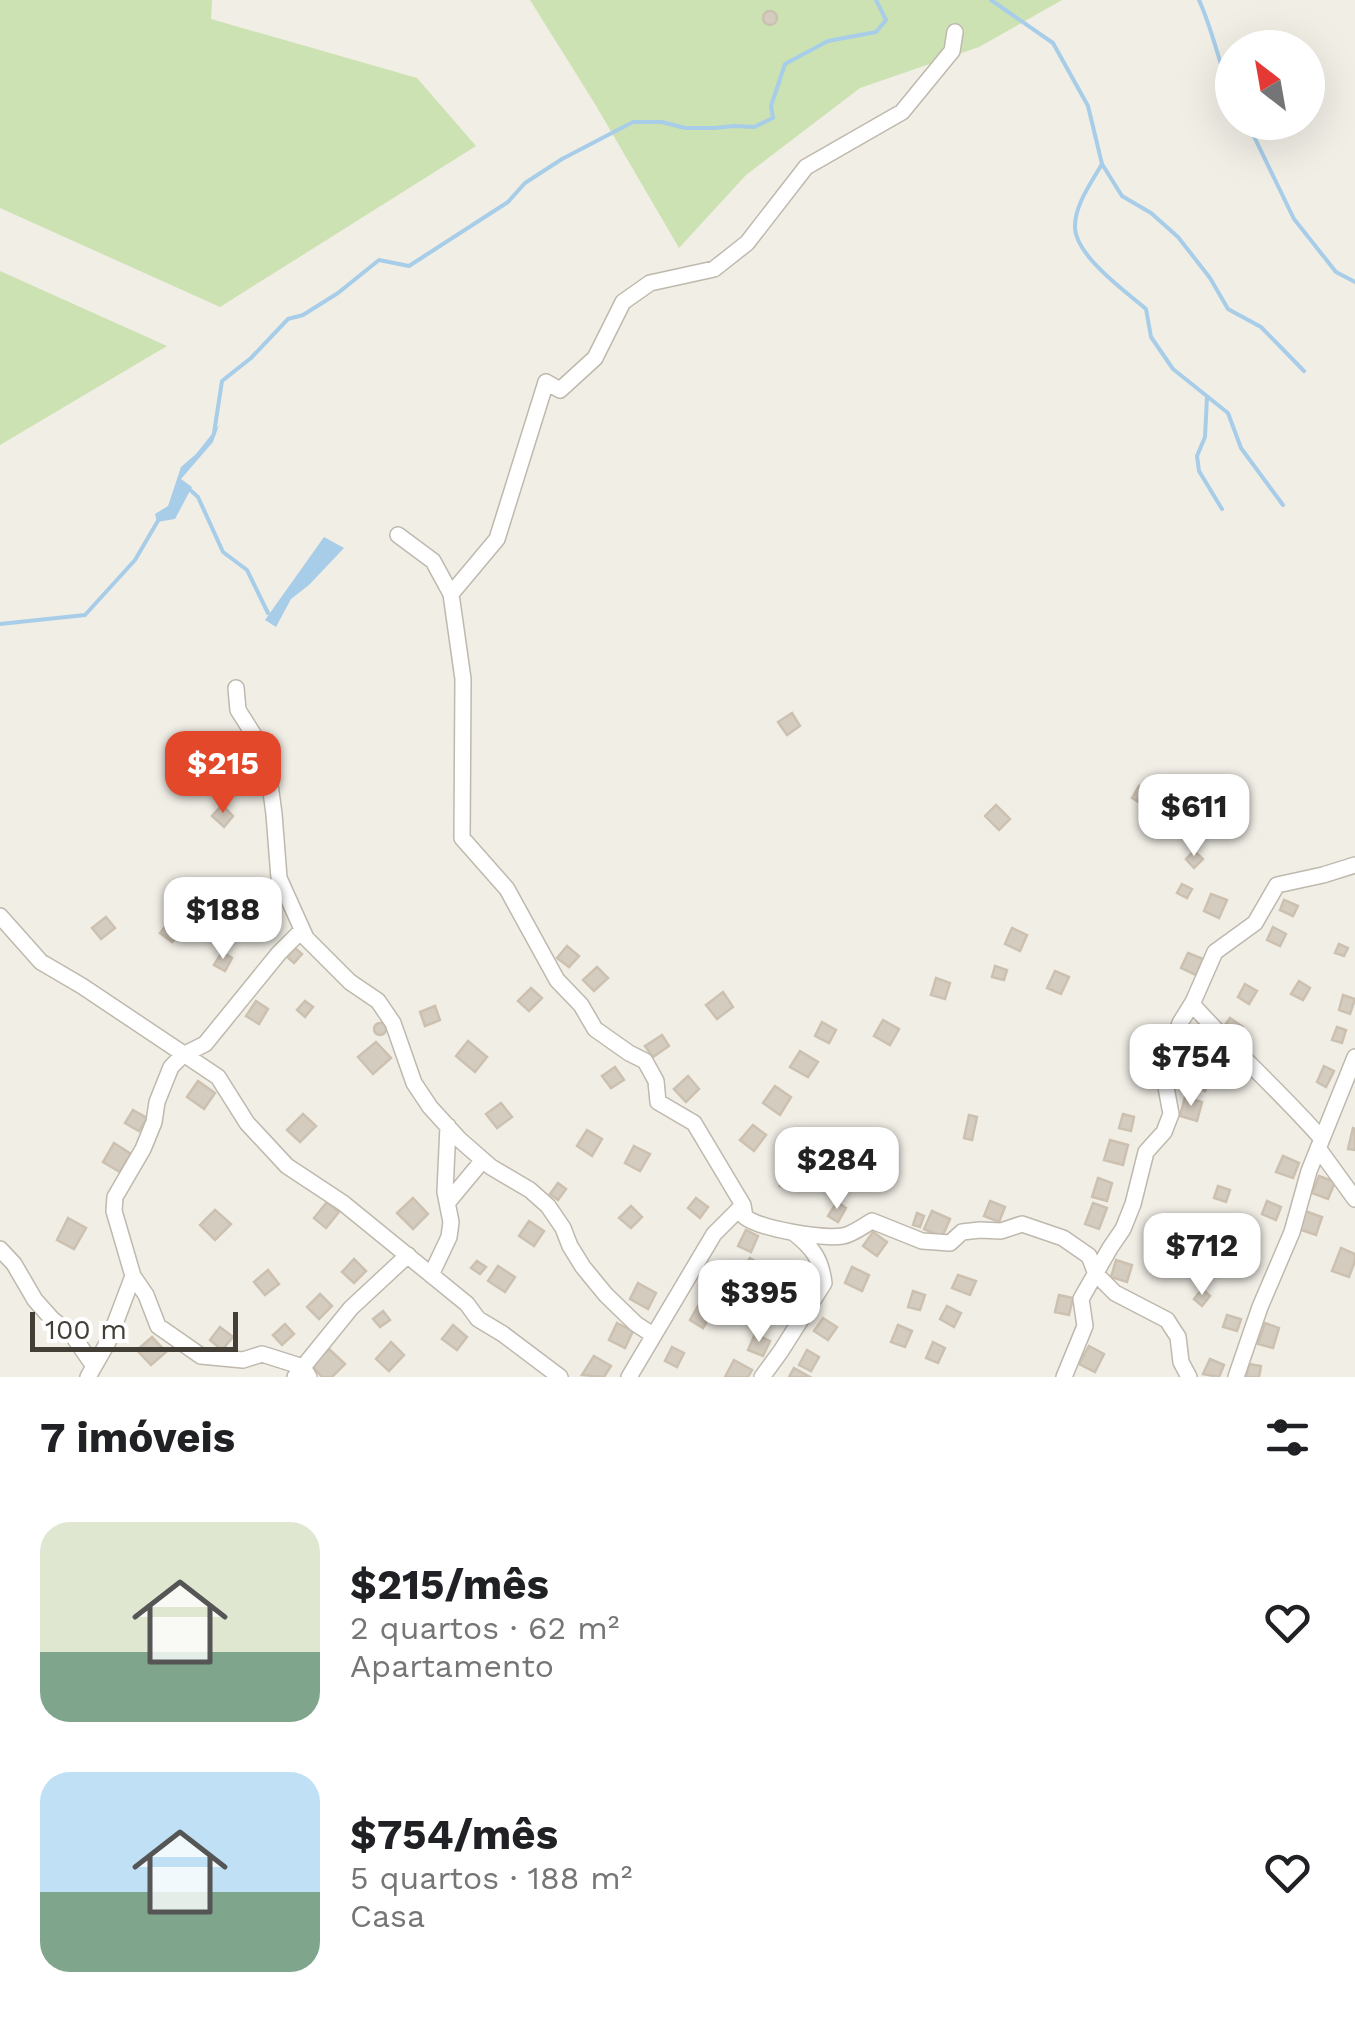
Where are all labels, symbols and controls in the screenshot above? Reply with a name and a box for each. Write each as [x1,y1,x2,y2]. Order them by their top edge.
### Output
north arrow [1215,30,1325,140]
map controls [1215,30,1325,140]
pin: $215 [164,731,282,816]
text: $215 [187,744,259,782]
pin: $611 [1135,774,1253,859]
text: $611 [1160,787,1228,825]
pin: $188 [164,877,282,962]
text: $188 [186,890,260,928]
pin: $754 [1132,1024,1250,1109]
text: $754 [1152,1037,1230,1075]
pin: $284 [778,1127,896,1212]
text: $284 [797,1140,877,1178]
pin: $712 [1143,1213,1261,1298]
text: $712 [1166,1226,1238,1264]
pin: $395 [700,1260,818,1345]
text: $395 [720,1273,798,1311]
scale bar [30,1307,238,1352]
text: 100 m [45,1313,127,1346]
icon: filters [1260,1410,1315,1465]
text: 7 imóveis [40,1413,235,1462]
text: $215/mês [350,1560,549,1609]
icon: home [120,1562,240,1682]
icon: heart [1260,1595,1315,1650]
text: 2 quartos · 62 m² [350,1609,619,1647]
text: Apartamento [350,1647,554,1685]
text: $754/mês [350,1810,558,1859]
icon: home [120,1812,240,1932]
icon: heart [1260,1845,1315,1900]
text: 5 quartos · 188 m² [350,1859,632,1897]
text: Casa [350,1897,425,1935]

